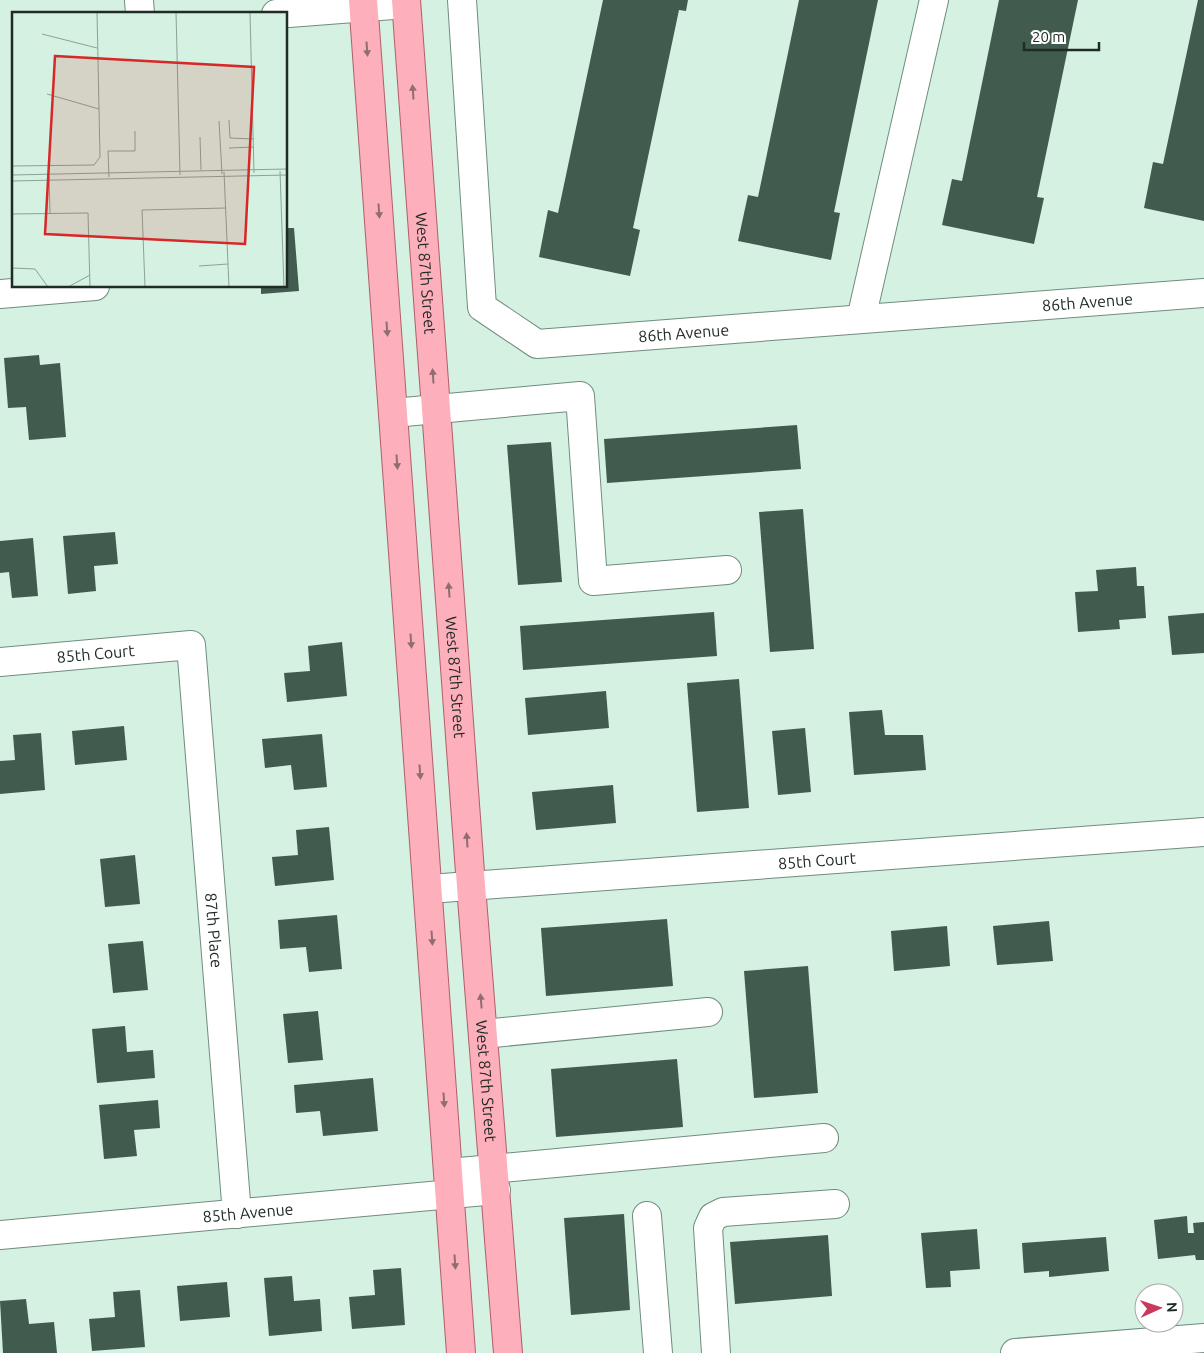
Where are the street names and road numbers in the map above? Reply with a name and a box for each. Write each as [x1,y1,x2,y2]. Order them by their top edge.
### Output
street label: West 87th Street [413,212,440,336]
street label: 86th Avenue [1041,289,1134,314]
street label: 86th Avenue [638,320,730,345]
street label: West 87th Street [442,616,469,739]
street label: 85th Court [56,641,136,666]
street label: 85th Court [777,849,857,872]
street label: 87th Place [202,892,226,969]
street label: West 87th Street [473,1019,500,1143]
street label: 85th Avenue [202,1199,294,1226]

